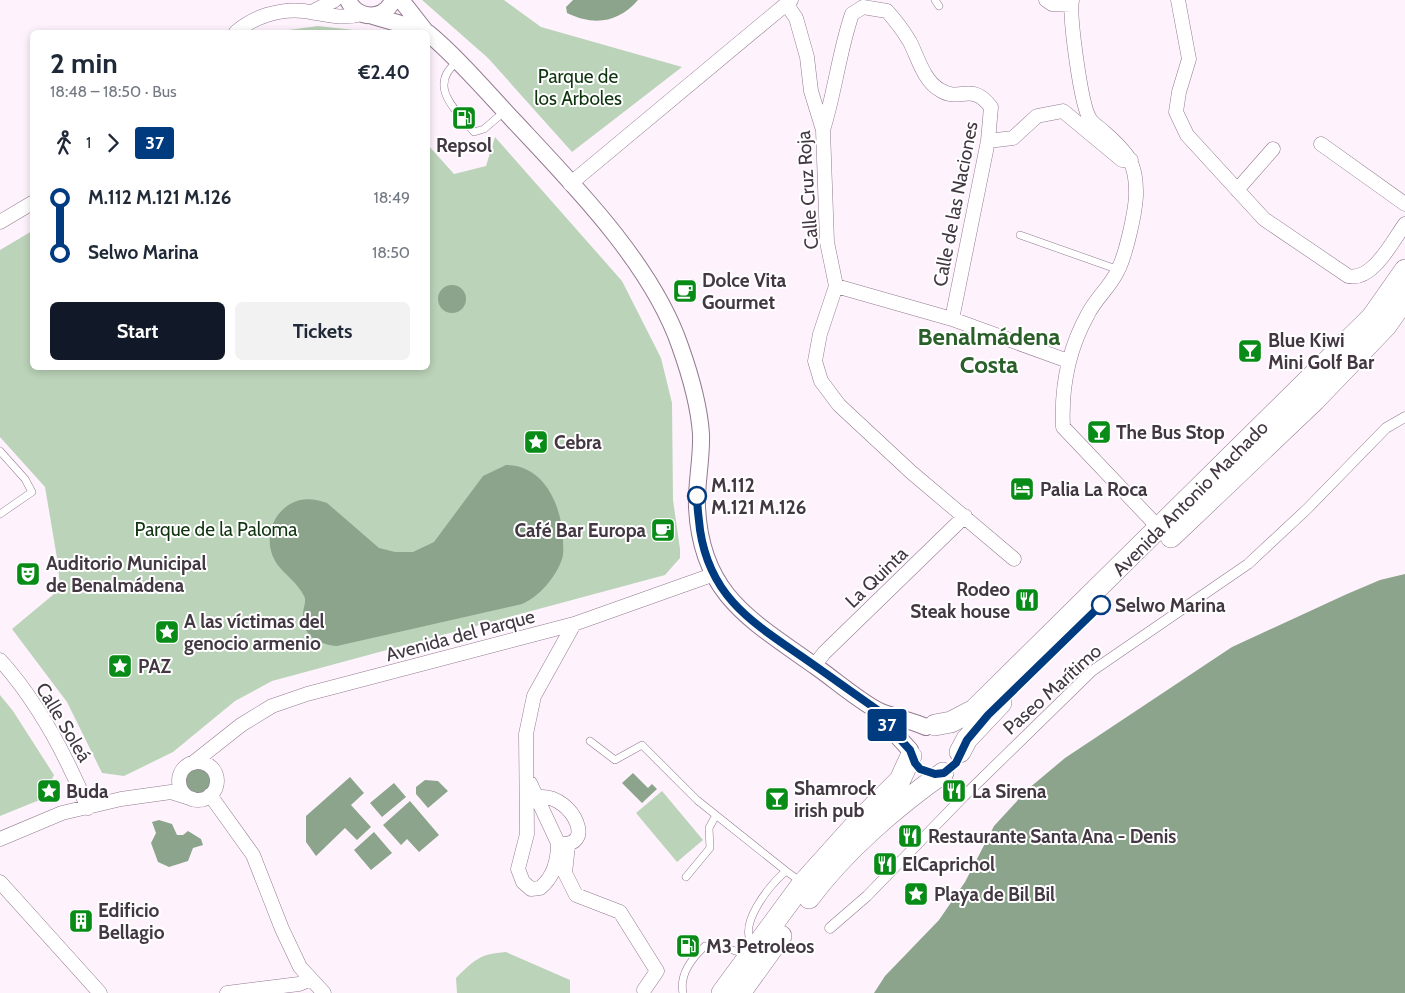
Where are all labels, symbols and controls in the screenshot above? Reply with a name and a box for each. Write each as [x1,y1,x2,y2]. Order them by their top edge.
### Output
text: 2 min [50,46,118,80]
text: €2.40 [358,61,410,84]
park label: Parque de los Arboles [534,65,622,110]
text: 18:48 – 18:50 · Bus [50,82,177,101]
fuel station icon: Repsol [451,105,477,131]
street label: Calle de las Naciones [928,120,983,289]
icon: walk [50,129,78,157]
icon: forward [99,129,127,157]
street label: Calle Cruz Roja [792,130,823,250]
text: 37 [145,132,164,154]
text: 1 [86,133,91,152]
place label: Repsol [436,134,492,157]
text: M.112 M.121 M.126 [88,186,232,209]
text: 18:49 [373,188,410,207]
text: Selwo Marina [88,241,198,264]
text: 18:50 [372,243,410,262]
place label: Dolce Vita Gourmet [702,269,787,314]
cafe icon: Dolce Vita Gourmet [672,278,698,304]
button: Start [50,302,225,360]
button: Tickets [235,302,410,360]
district label: Benalmádena Costa [918,322,1061,379]
place label: Blue Kiwi Mini Golf Bar [1268,329,1375,374]
bar icon: Blue Kiwi Mini Golf Bar [1237,338,1263,364]
street label: Avenida Antonio Machado [1108,416,1273,581]
bar icon: The Bus Stop [1086,419,1112,445]
place label: The Bus Stop [1116,421,1225,444]
place icon: Cebra [523,429,549,455]
place label: Cebra [554,431,602,454]
place label: M.112 M.121 M.126 [711,474,807,519]
hotel icon: Palia La Roca [1009,476,1035,502]
place label: Palia La Roca [1040,478,1148,501]
marker: M.112 M.121 M.126 [687,486,707,506]
cafe icon: Café Bar Europa [650,517,676,543]
park label: Parque de la Paloma [135,518,297,541]
place label: Café Bar Europa [514,519,647,542]
street label: La Quinta [841,542,912,613]
place label: Auditorio Municipal de Benalmádena [46,552,206,597]
theatre icon: Auditorio Municipal de Benalmádena [15,561,41,587]
place label: Rodeo Steak house [910,578,1010,623]
restaurant icon: Rodeo Steak house [1014,587,1040,613]
place label: Selwo Marina [1115,594,1226,617]
marker: Selwo Marina [1091,595,1111,615]
street label: Avenida del Parque [383,604,537,666]
place label: A las víctimas del genocio armenio [184,610,325,655]
place icon: A las víctimas del genocio armenio [154,619,180,645]
street label: Paseo Marítimo [999,639,1106,739]
place icon: PAZ [107,653,133,679]
place label: PAZ [138,655,171,678]
street label: Calle Soleá [31,678,96,766]
line badge: 37 [864,709,910,741]
text: 37 [878,714,896,736]
place label: Shamrock irish pub [794,777,877,822]
place icon: Buda [36,778,62,804]
restaurant icon: La Sirena [941,778,967,804]
place label: Buda [66,780,109,803]
place label: La Sirena [972,780,1047,803]
bar icon: Shamrock irish pub [764,786,790,812]
restaurant icon: Restaurante Santa Ana - Denis [897,823,923,849]
place label: Restaurante Santa Ana - Denis [928,825,1176,848]
restaurant icon: ElCaprichol [872,851,898,877]
place label: ElCaprichol [902,853,995,876]
place icon: Playa de Bil Bil [903,881,929,907]
place label: Playa de Bil Bil [934,883,1055,906]
place label: Edificio Bellagio [98,899,165,944]
building icon: Edificio Bellagio [68,908,94,934]
fuel station icon: M3 Petroleos [675,933,701,959]
place label: M3 Petroleos [706,935,814,958]

